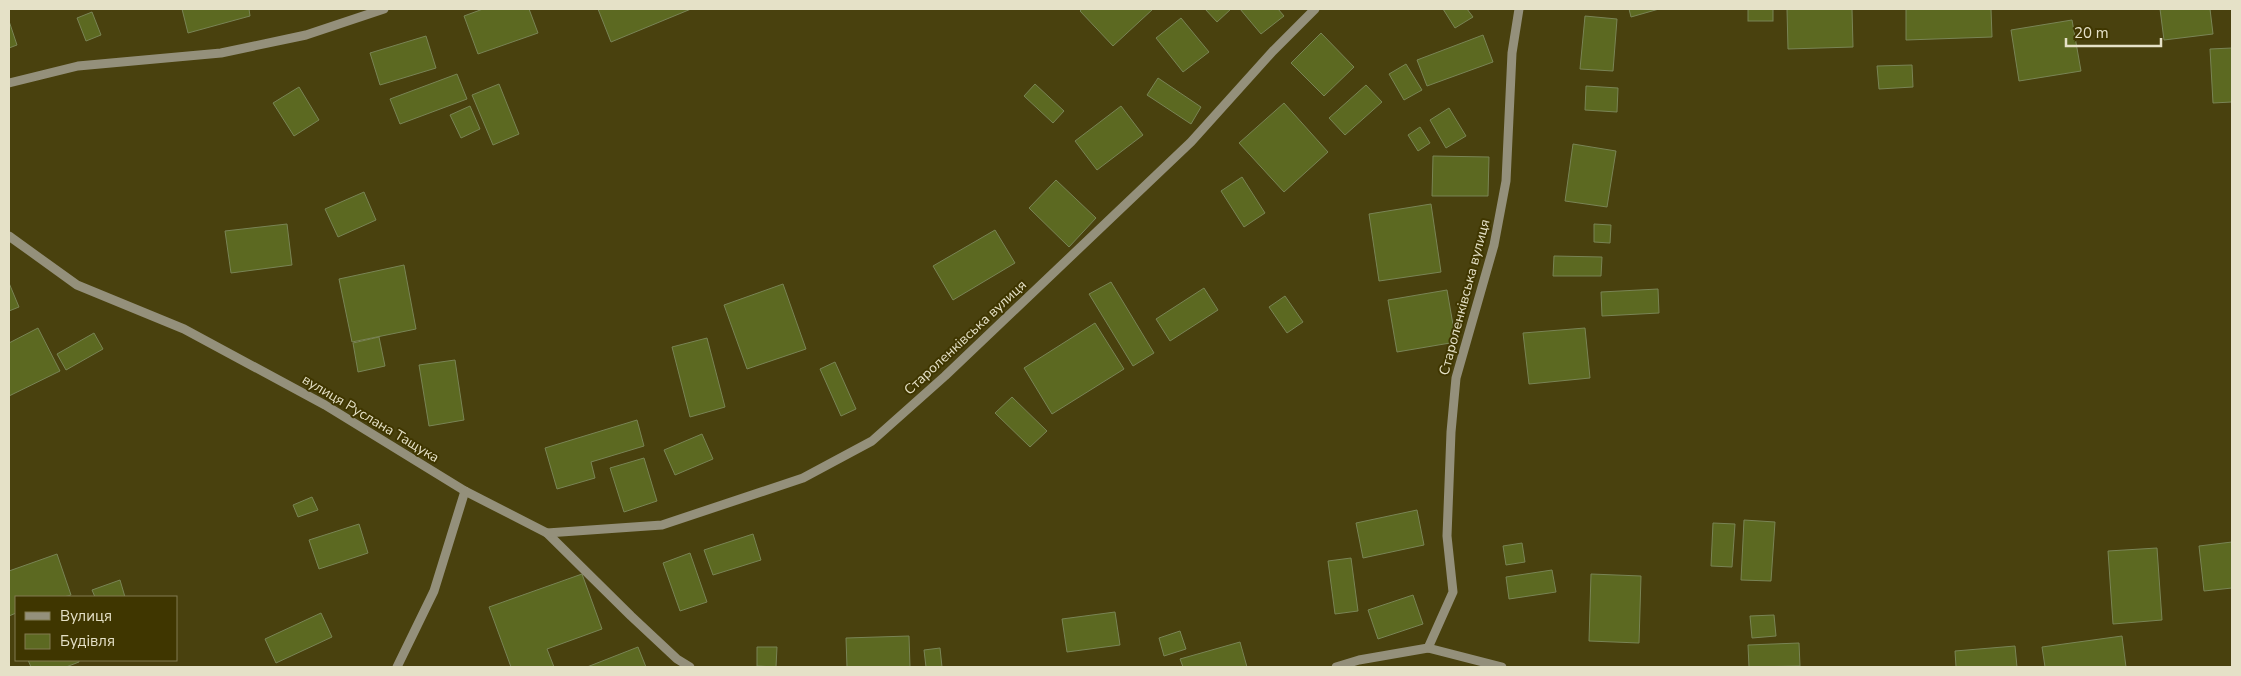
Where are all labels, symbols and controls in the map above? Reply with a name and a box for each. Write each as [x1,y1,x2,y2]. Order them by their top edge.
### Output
scale bar [2066,15,2161,47]
text: 20 m [2074,23,2109,43]
street label: Староленківська вулиця [1434,217,1494,377]
street label: Староленківська вулиця [900,276,1031,399]
street label: вулиця Руслана Тащука [299,370,443,467]
legend [15,596,178,661]
text: Вулиця [60,606,112,626]
text: Будівля [60,631,115,651]

